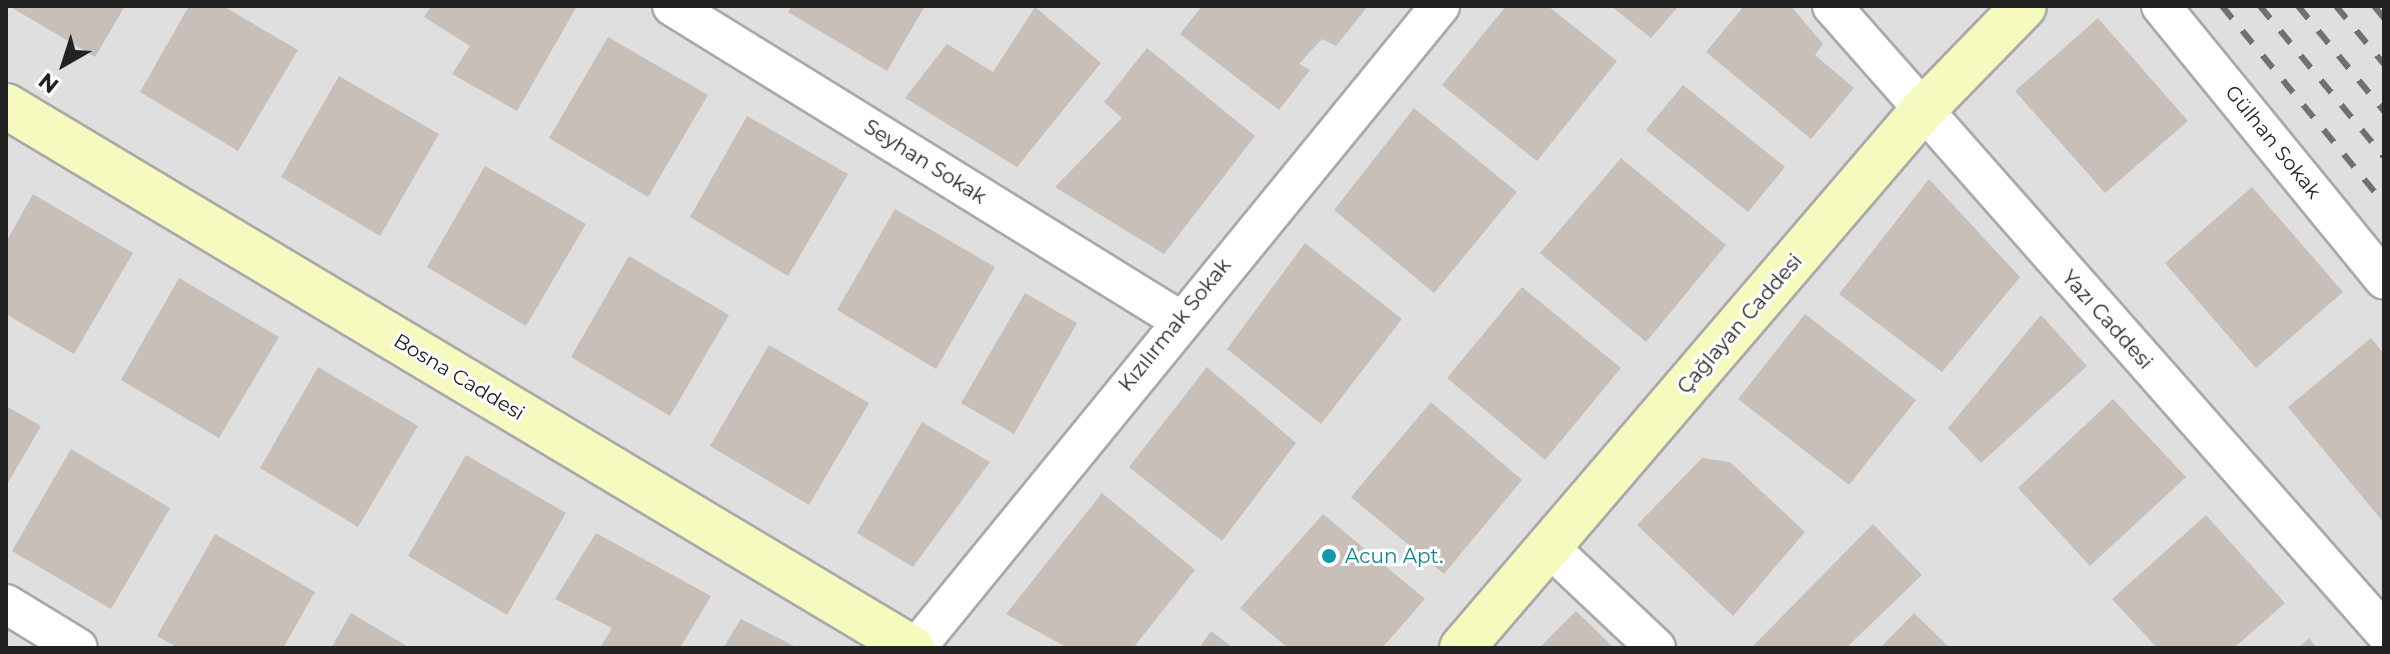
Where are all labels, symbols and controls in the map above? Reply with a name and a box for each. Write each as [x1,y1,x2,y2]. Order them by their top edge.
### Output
north arrow [24,24,104,104]
text: N [33,67,64,99]
street label: Gülhan Sokak [2220,81,2326,203]
street label: Seyhan Sokak [859,115,991,209]
street label: Çağlayan Caddesi [1673,249,1807,399]
street label: Kızılırmak Sokak [1114,254,1236,396]
street label: Yazı Caddesi [2057,266,2157,374]
street label: Bosna Caddesi [389,329,529,425]
place label: Acun Apt. [1345,544,1443,568]
marker: Acun Apt. [1320,547,1338,565]

